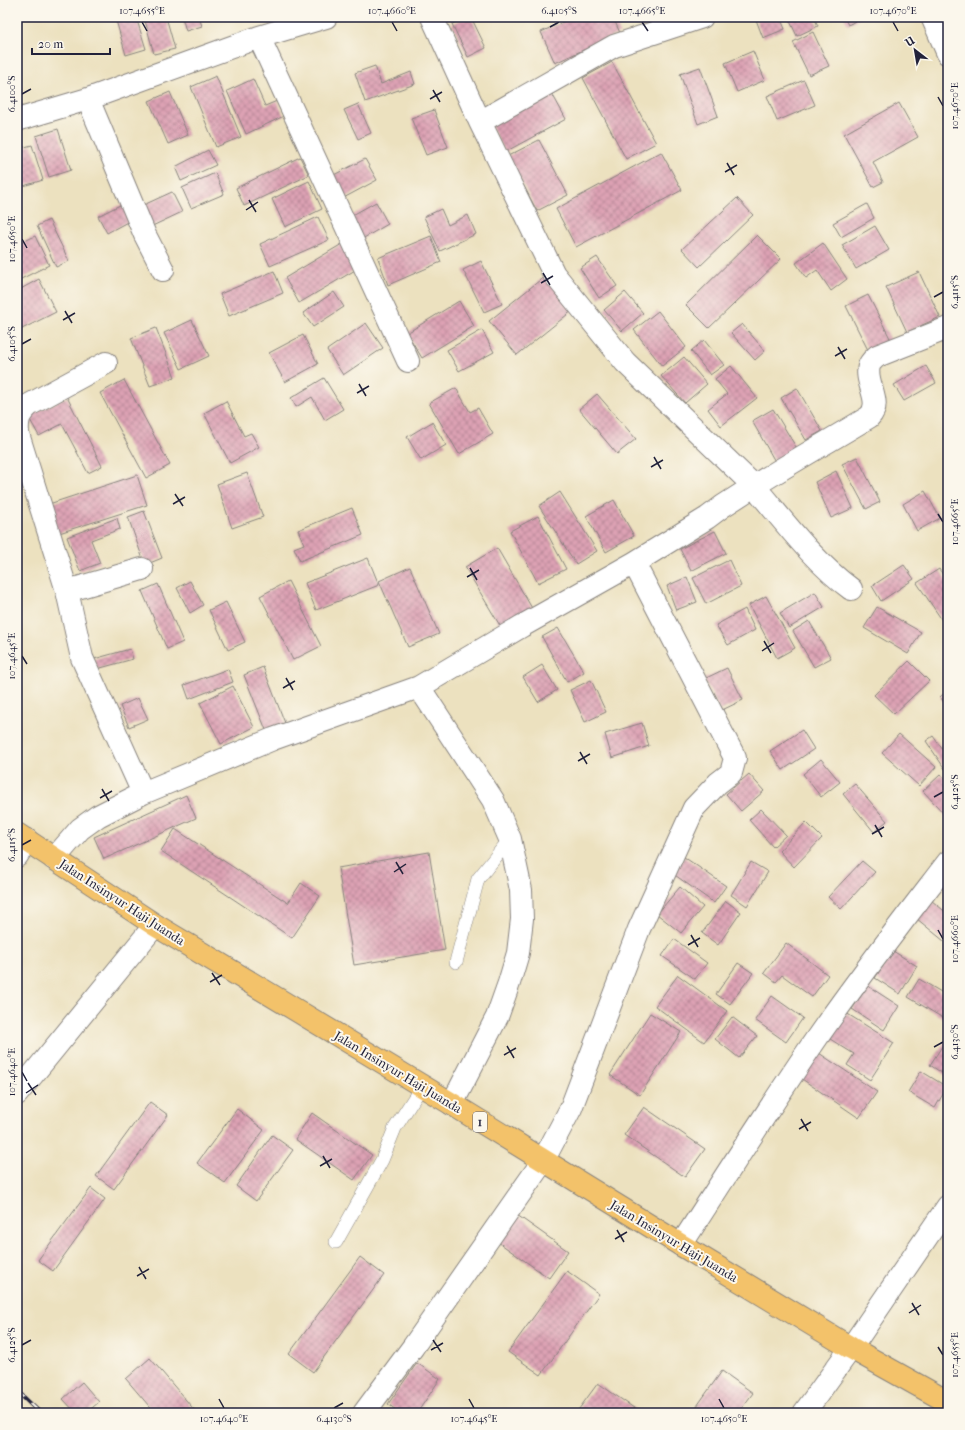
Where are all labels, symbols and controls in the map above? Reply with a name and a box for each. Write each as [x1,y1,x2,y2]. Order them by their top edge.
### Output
text: 107.4655°E [119,5,165,17]
text: 107.4660°E [368,5,416,17]
text: 6.4105°S [541,5,577,17]
text: 107.4665°E [619,5,665,17]
text: 107.4670°E [869,5,917,17]
scale bar [32,30,110,56]
north arrow [895,30,935,70]
text: U [902,34,917,50]
text: 20 m [38,37,63,51]
text: 6.4100°S [6,76,18,112]
text: 107.4670°E [949,82,961,130]
text: 107.4650°E [6,216,18,262]
text: 6.4115°S [949,275,961,309]
text: 6.4105°S [6,326,18,362]
text: 107.4665°E [949,499,961,545]
text: 107.4645°E [6,633,18,679]
text: 6.4125°S [949,774,961,810]
text: 6.4115°S [6,828,18,862]
street label: Jalan Insinyur Haji Juanda [56,855,188,949]
text: 107.4660°E [949,915,961,963]
text: 6.4130°S [949,1024,961,1060]
street label: Jalan Insinyur Haji Juanda [331,1027,465,1117]
text: 107.4640°E [6,1048,18,1096]
road number: 1 [473,1112,487,1132]
street label: Jalan Insinyur Haji Juanda [607,1196,741,1286]
text: 6.4125°S [6,1327,18,1363]
text: 107.4655°E [949,1332,961,1378]
text: 107.4640°E [200,1413,248,1425]
text: 6.4130°S [316,1413,352,1425]
text: 107.4645°E [451,1413,497,1425]
text: 107.4650°E [701,1413,747,1425]

